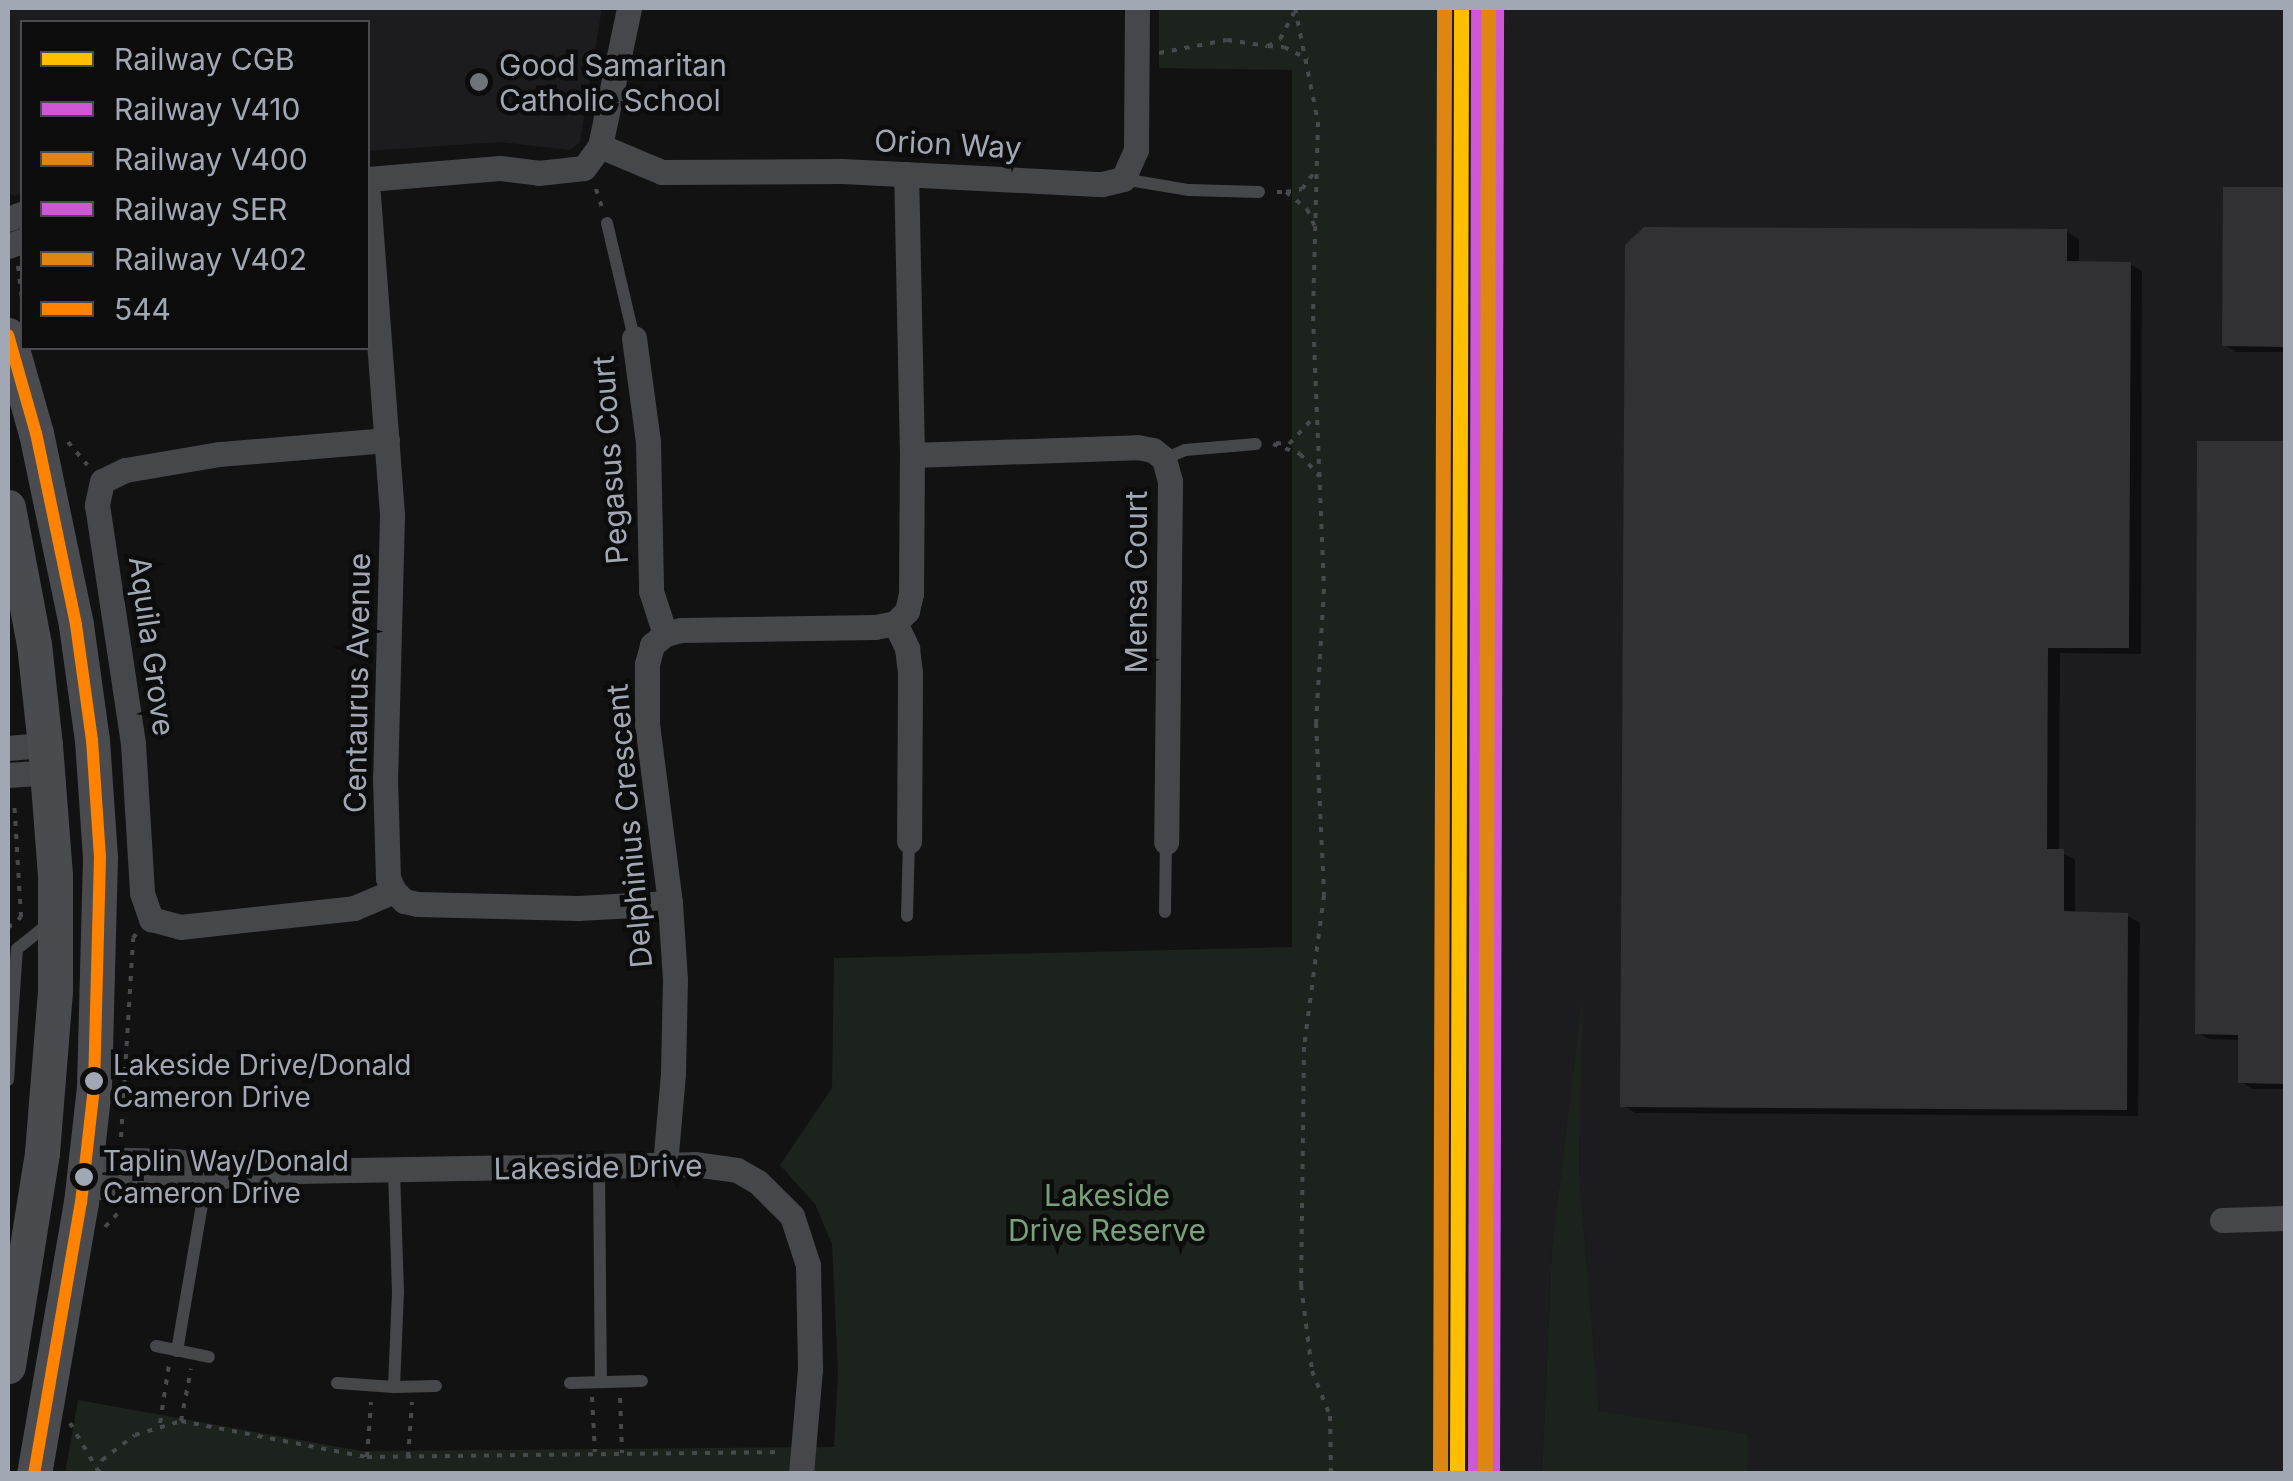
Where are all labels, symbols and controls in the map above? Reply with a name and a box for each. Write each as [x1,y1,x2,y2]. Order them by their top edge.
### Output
legend [20,20,370,350]
text: Railway CGB [114,41,295,77]
place label: Good Samaritan Catholic School [499,47,727,118]
marker: Good Samaritan Catholic School [468,71,490,93]
text: Railway V410 [114,91,300,127]
street label: Orion Way [873,122,1023,166]
text: Railway V400 [114,141,308,177]
text: Railway SER [114,191,287,227]
text: Railway V402 [114,241,307,277]
text: 544 [114,291,171,327]
street label: Pegasus Court [585,355,635,565]
street label: Mensa Court [1118,491,1154,673]
street label: Centaurus Avenue [337,553,377,813]
street label: Aquila Grove [122,554,182,738]
street label: Delphinius Crescent [599,682,659,970]
place label: Lakeside Drive/Donald Cameron Drive [113,1048,411,1114]
marker: Lakeside Drive/Donald Cameron Drive [84,1071,104,1091]
place label: Taplin Way/Donald Cameron Drive [103,1144,349,1210]
street label: Lakeside Drive [493,1147,703,1187]
marker: Taplin Way/Donald Cameron Drive [74,1167,94,1187]
park label: Lakeside Drive Reserve [1008,1177,1206,1248]

